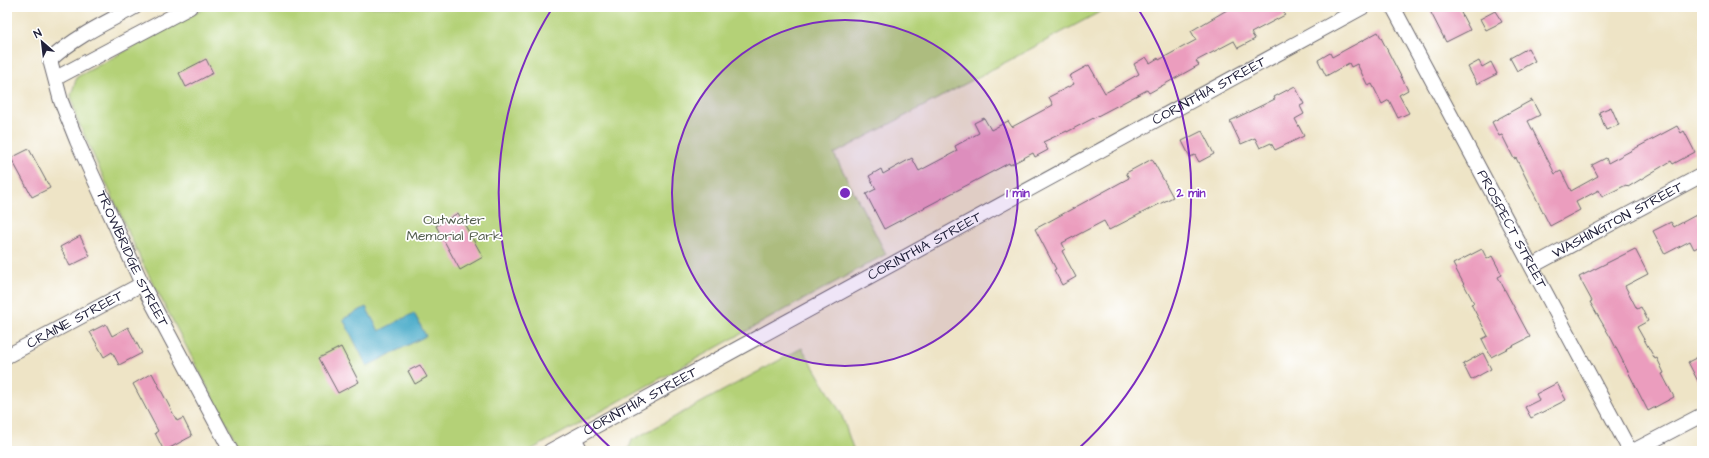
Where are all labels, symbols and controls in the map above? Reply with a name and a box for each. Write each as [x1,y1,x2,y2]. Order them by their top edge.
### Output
north arrow [22,22,62,62]
text: N [31,25,44,42]
street label: CORINTHIA STREET [1149,52,1270,130]
street label: PROSPECT STREET [1472,166,1552,292]
street label: WASHINGTON STREET [1549,177,1687,263]
text: 1 min [1006,185,1030,202]
text: 2 min [1176,185,1205,202]
centre of rings [838,186,852,200]
street label: TROWBRIDGE STREET [91,187,173,331]
street label: CORINTHIA STREET [864,207,986,286]
park label: Outwater Memorial Park [406,210,502,246]
street label: CRAINE STREET [23,286,127,354]
street label: CORINTHIA STREET [580,362,701,441]

